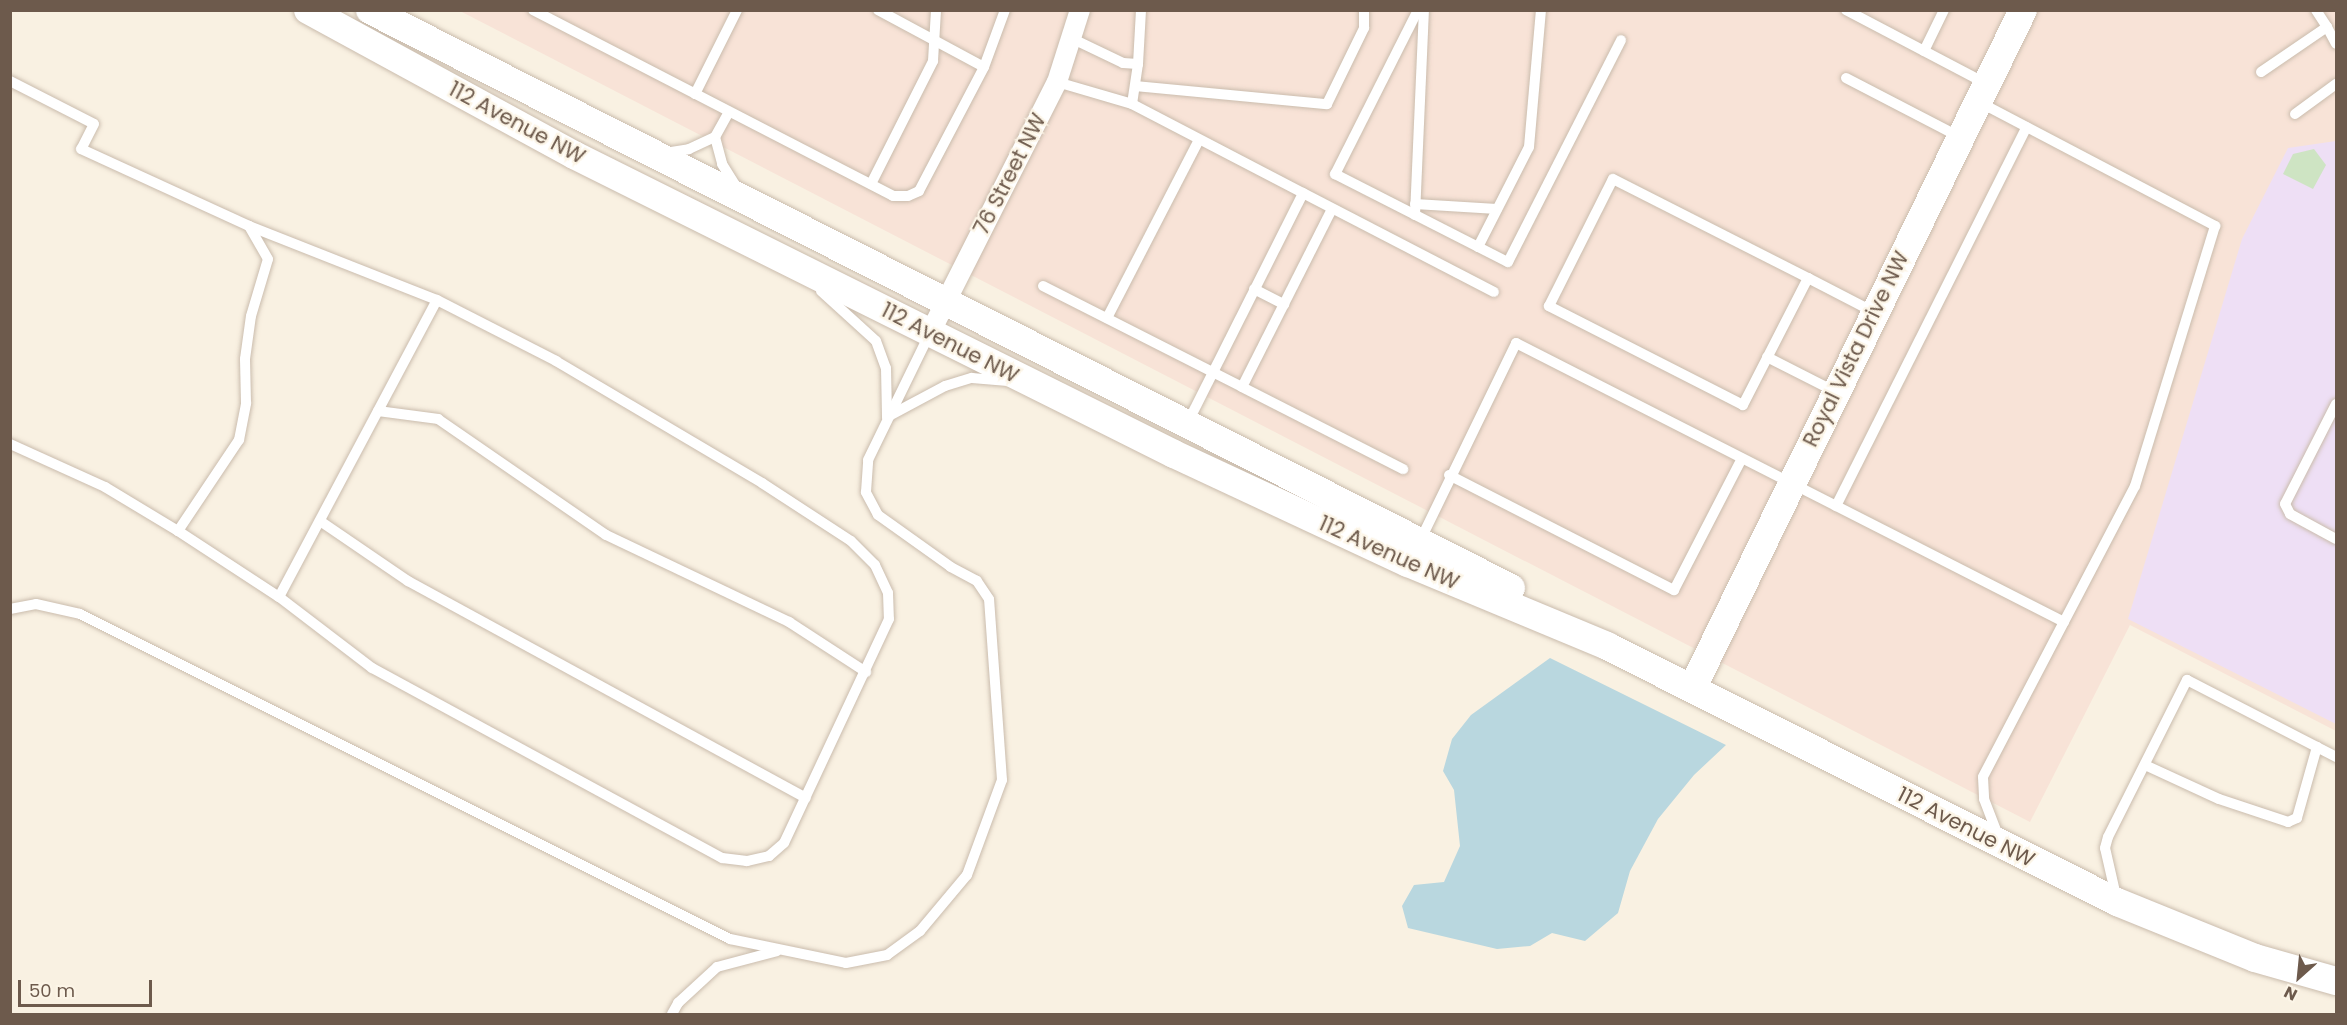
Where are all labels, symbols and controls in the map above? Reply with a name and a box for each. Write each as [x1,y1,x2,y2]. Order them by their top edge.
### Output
street label: 112 Avenue NW [444,76,590,170]
street label: 76 Street NW [969,109,1051,239]
street label: Royal Vista Drive NW [1798,247,1914,451]
street label: 112 Avenue NW [877,298,1023,388]
street label: 112 Avenue NW [1315,511,1463,595]
street label: 112 Avenue NW [1893,782,2039,872]
north arrow [2269,947,2329,1007]
scale bar [21,968,154,1006]
text: 50 m [29,978,75,1003]
text: N [2280,981,2301,1006]

